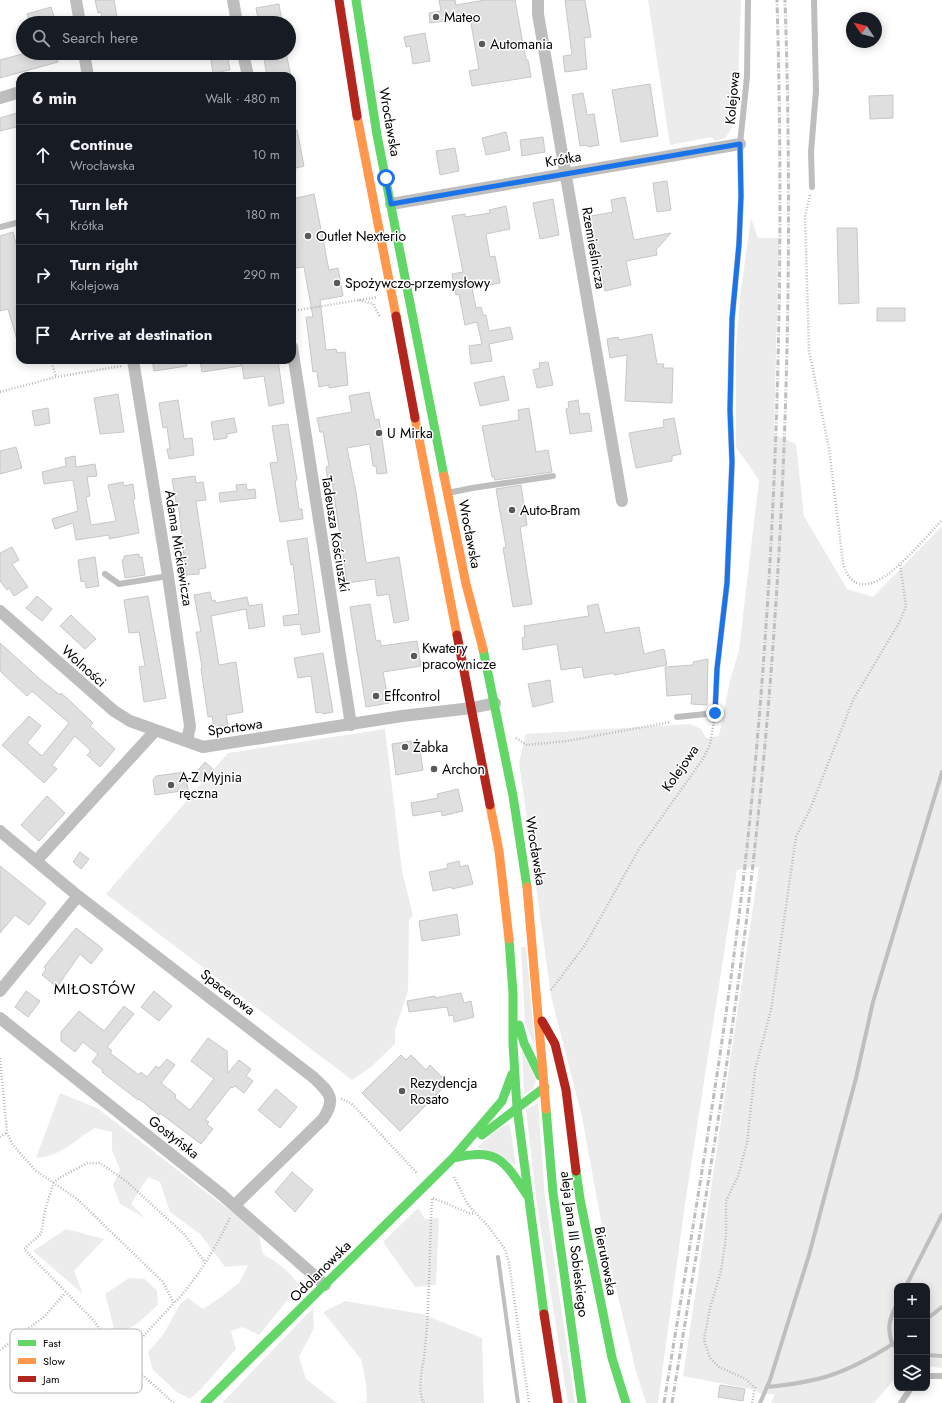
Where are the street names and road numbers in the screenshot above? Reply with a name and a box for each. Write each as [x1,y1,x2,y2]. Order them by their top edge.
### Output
street label: Kolejowa [720,71,744,125]
street label: Wrocławska [374,86,406,158]
street label: Krótka [543,146,583,172]
street label: Rzemieślnicza [577,206,611,290]
street label: Tadeusza Kościuszki [317,474,355,594]
street label: Adama Mickiewicza [160,489,198,607]
street label: Wrocławska [454,498,486,570]
street label: Wolności [57,640,111,692]
street label: Sportowa [206,713,264,741]
street label: Kolejowa [657,741,703,795]
street label: Wrocławska [521,815,551,887]
street label: Spacerowa [196,964,260,1020]
street label: Gostyńska [144,1111,204,1163]
street label: aleja Jana III Sobieskiego [556,1170,594,1318]
street label: Bierutowska [590,1225,622,1297]
street label: Odolanowska [285,1236,355,1306]

